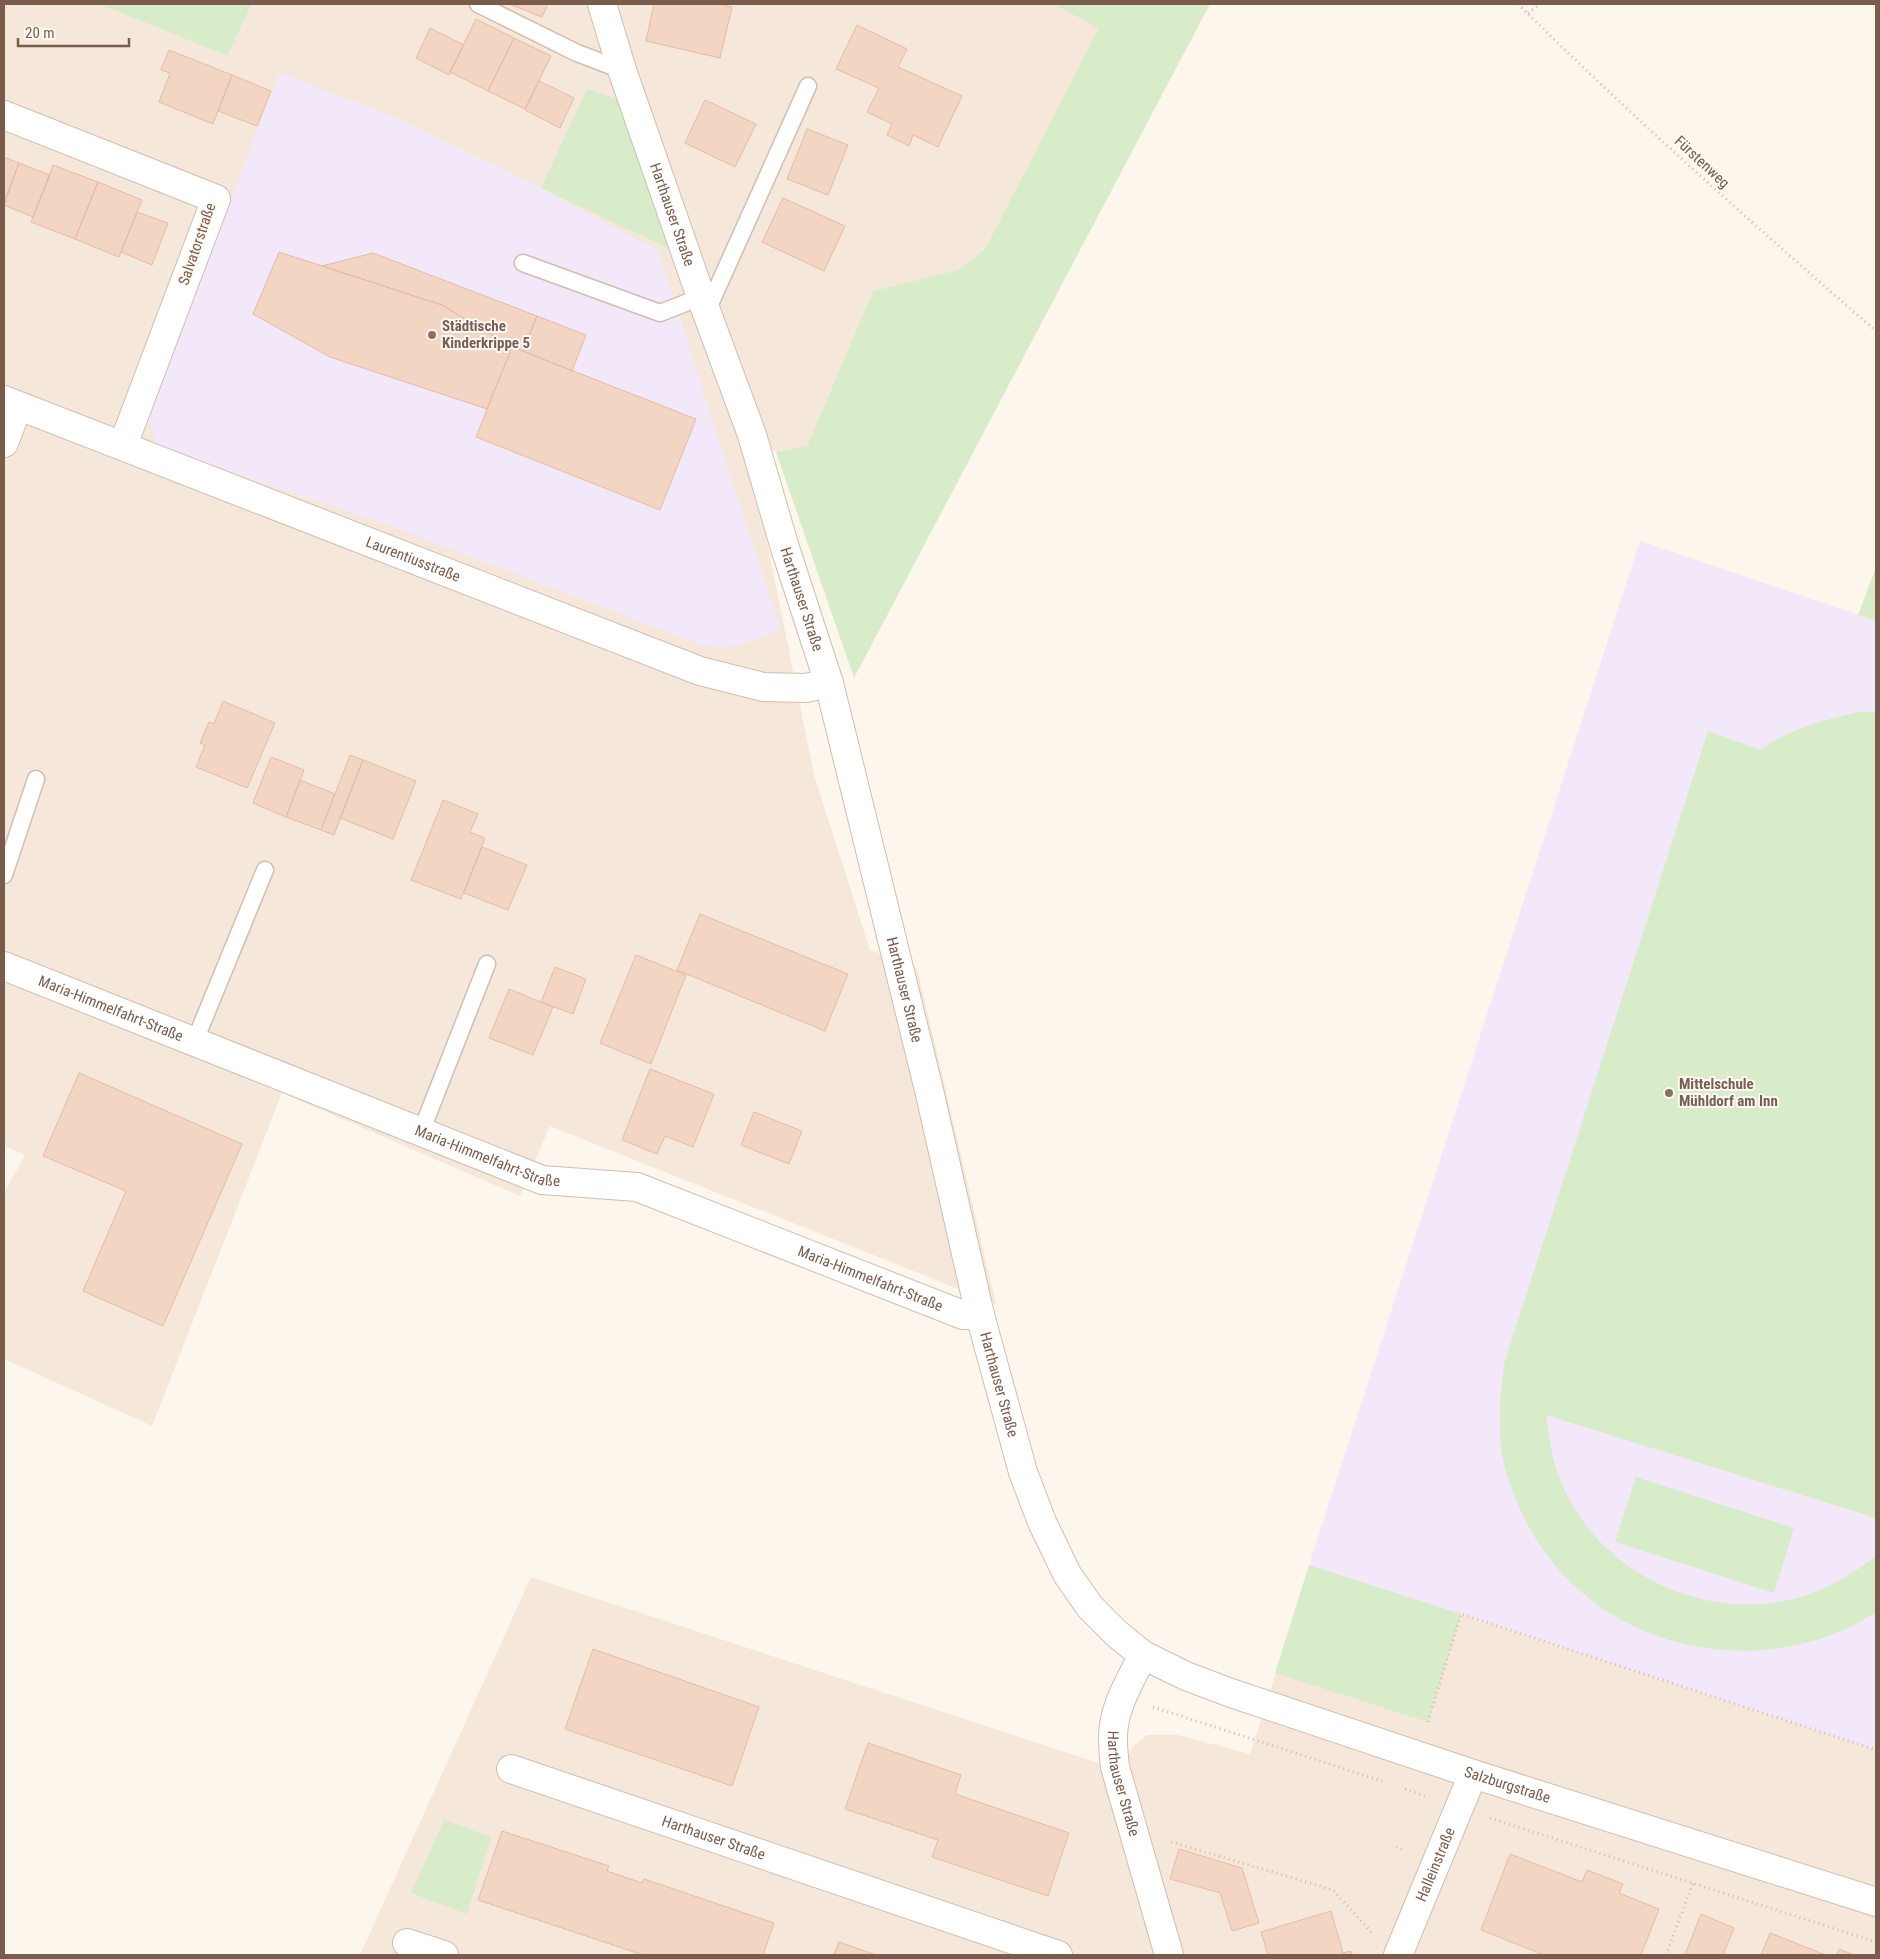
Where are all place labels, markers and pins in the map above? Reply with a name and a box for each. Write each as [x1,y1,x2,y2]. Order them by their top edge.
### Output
place label: Städtische Kinderkrippe 5 [442,317,530,352]
marker: Städtische Kinderkrippe 5 [426,329,438,341]
place label: Mittelschule Mühldorf am Inn [1679,1075,1778,1110]
marker: Mittelschule Mühldorf am Inn [1663,1087,1675,1099]

